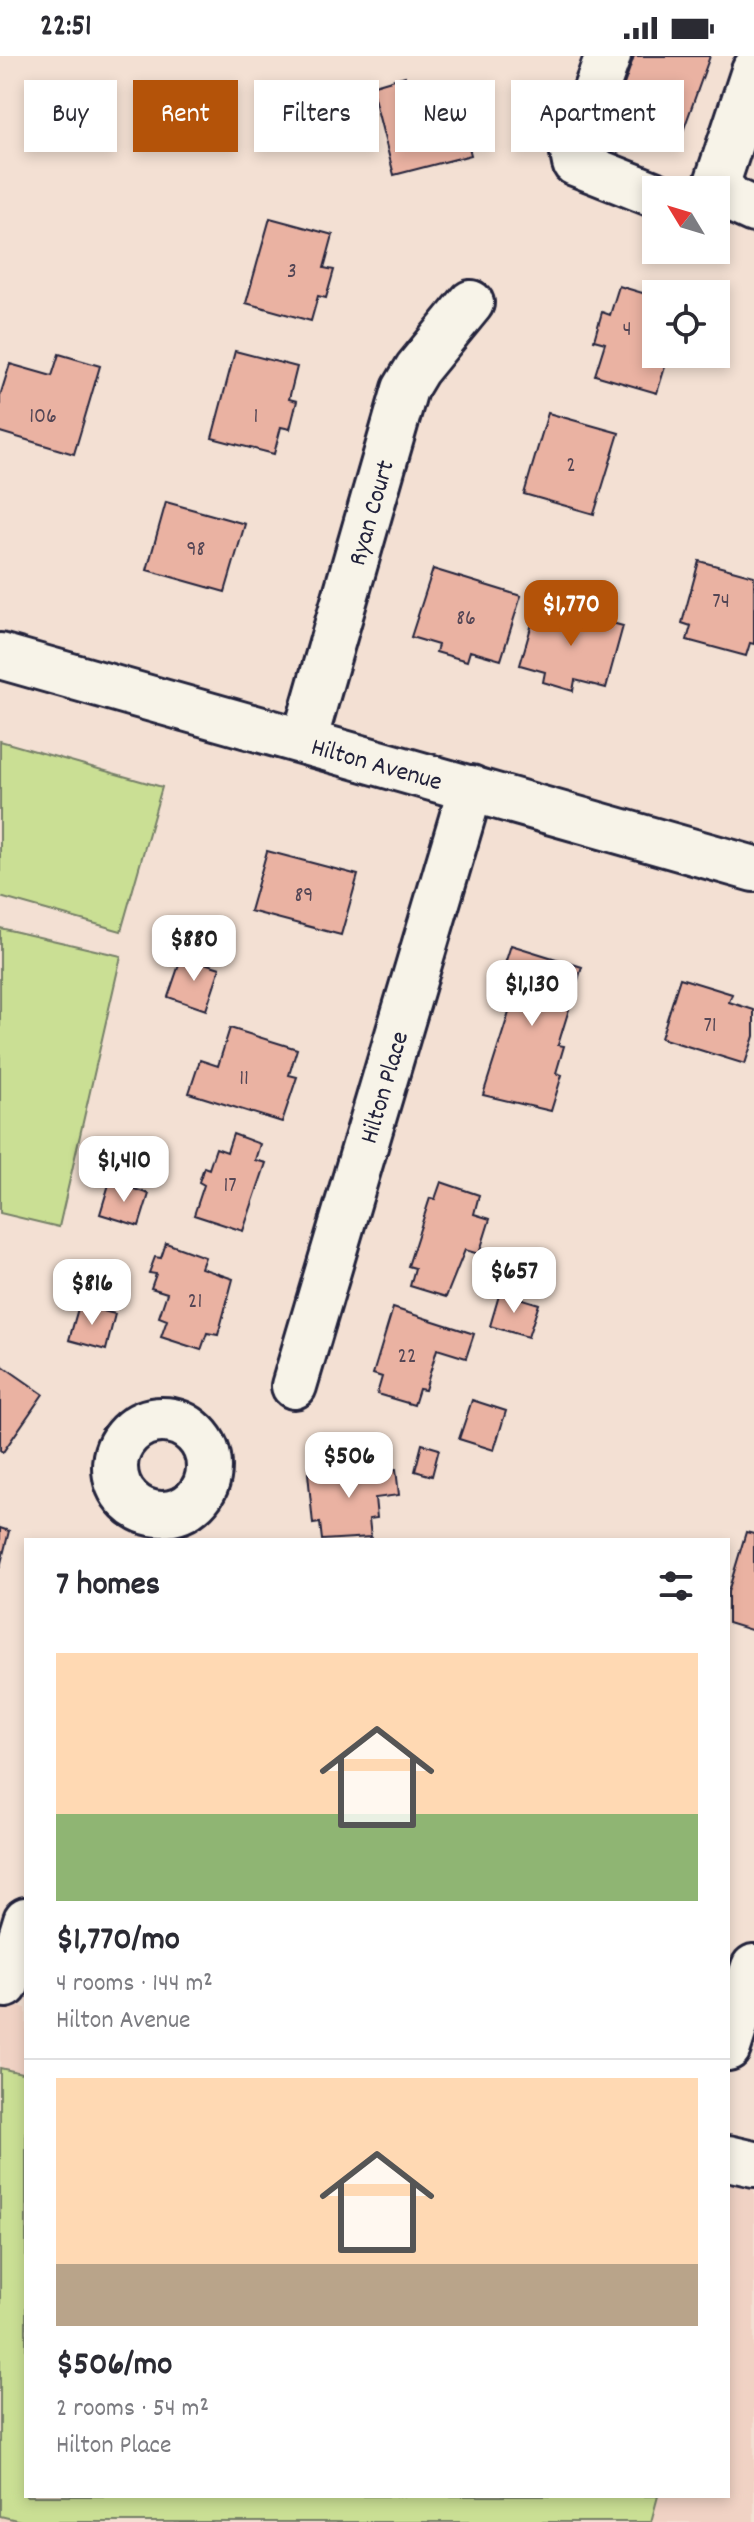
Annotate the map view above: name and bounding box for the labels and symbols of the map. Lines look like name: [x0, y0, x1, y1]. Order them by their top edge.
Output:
north arrow: [642, 176, 730, 264]
house number: 3: [287, 257, 297, 288]
house number: 4: [622, 315, 632, 346]
house number: 106: [29, 402, 57, 433]
house number: 1: [254, 402, 258, 433]
house number: 2: [566, 451, 576, 482]
street label: Ryan Court: [340, 456, 406, 570]
house number: 98: [187, 535, 205, 566]
pin: $1,770: [506, 580, 636, 648]
house number: 74: [712, 587, 730, 618]
house number: 86: [456, 604, 476, 635]
street label: Hilton Avenue: [306, 730, 446, 802]
house number: 89: [295, 881, 313, 912]
pin: $880: [147, 915, 241, 983]
pin: $1,130: [467, 960, 597, 1028]
house number: 71: [703, 1011, 717, 1042]
street label: Hilton Place: [352, 1027, 420, 1148]
house number: 11: [239, 1064, 249, 1095]
pin: $1,410: [59, 1136, 189, 1204]
house number: 17: [223, 1171, 237, 1202]
pin: $657: [467, 1247, 561, 1315]
pin: $816: [45, 1259, 139, 1327]
house number: 21: [188, 1287, 202, 1318]
house number: 22: [397, 1342, 417, 1373]
pin: $506: [302, 1432, 396, 1500]

